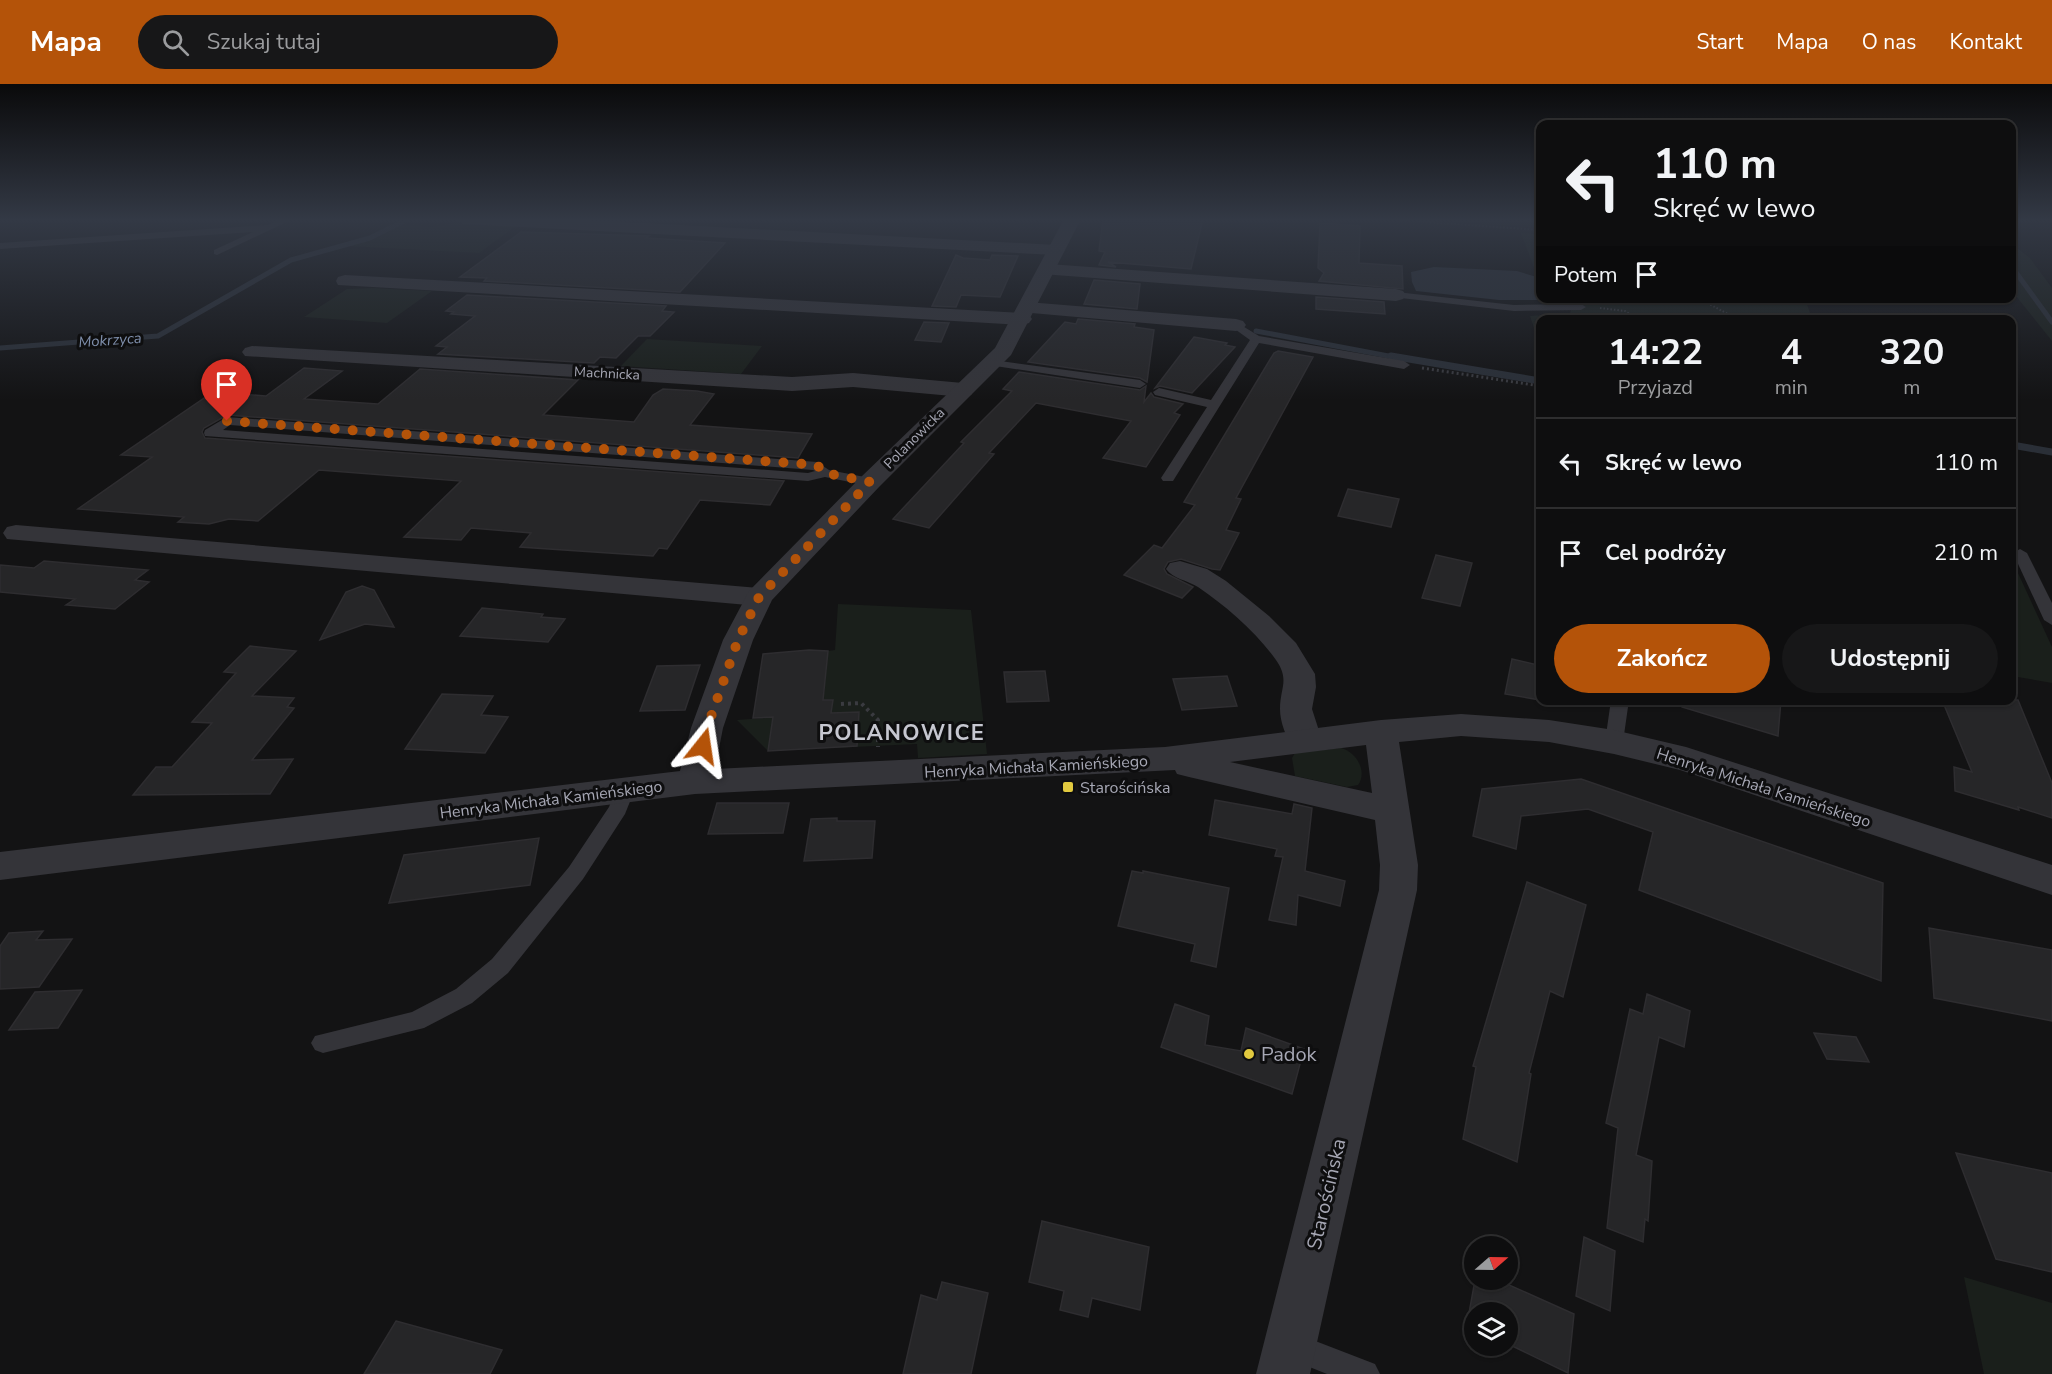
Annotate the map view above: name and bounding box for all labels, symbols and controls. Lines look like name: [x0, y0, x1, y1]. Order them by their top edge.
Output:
search box: [138, 15, 558, 69]
text: Mapa: [30, 23, 102, 61]
icon: search: [159, 26, 192, 59]
text: Szukaj tutaj: [207, 27, 321, 57]
text: Start: [1697, 28, 1743, 56]
text: Mapa: [1776, 28, 1829, 56]
text: O nas: [1862, 28, 1916, 56]
text: Kontakt: [1949, 28, 2022, 56]
text: 110 m: [1653, 136, 1777, 193]
icon: left: [1554, 144, 1632, 222]
text: Skręć w lewo: [1653, 190, 1816, 227]
icon: arrive: [1630, 258, 1663, 291]
text: Potem: [1554, 260, 1618, 290]
water label: Mokrzyca: [78, 328, 142, 352]
text: 14:22: [1608, 328, 1703, 377]
text: 4: [1780, 328, 1802, 377]
text: 320: [1879, 328, 1944, 377]
pin: [201, 359, 252, 421]
street label: Machnicka: [574, 362, 640, 385]
icon: arrive: [210, 368, 243, 401]
text: Przyjazd: [1618, 374, 1693, 401]
text: min: [1775, 374, 1808, 401]
text: m: [1903, 374, 1920, 401]
street label: Polanowicka: [880, 404, 949, 473]
icon: left: [1554, 447, 1587, 480]
text: Skręć w lewo: [1605, 448, 1742, 478]
text: 110 m: [1934, 448, 1998, 478]
icon: arrive: [1554, 537, 1587, 570]
text: Cel podróży: [1605, 538, 1726, 568]
text: 210 m: [1934, 538, 1998, 568]
button: Zakończ: [1554, 624, 1770, 693]
button: Udostępnij: [1782, 624, 1998, 693]
position arrow: [671, 714, 735, 778]
district label: POLANOWICE: [819, 718, 985, 748]
street label: Henryka Michała Kamieńskiego: [1654, 743, 1874, 833]
street label: Henryka Michała Kamieńskiego: [924, 750, 1149, 784]
street label: Henryka Michała Kamieńskiego: [439, 775, 664, 825]
place label: Starościńska: [1080, 777, 1170, 799]
marker: Starościńska: [1061, 780, 1075, 794]
place label: Padok: [1261, 1041, 1318, 1068]
marker: Padok: [1242, 1047, 1256, 1061]
street label: Starościńska: [1301, 1136, 1352, 1252]
north arrow: [1464, 1236, 1518, 1290]
map controls: [1464, 1236, 1518, 1356]
button: layers: [1464, 1302, 1518, 1356]

